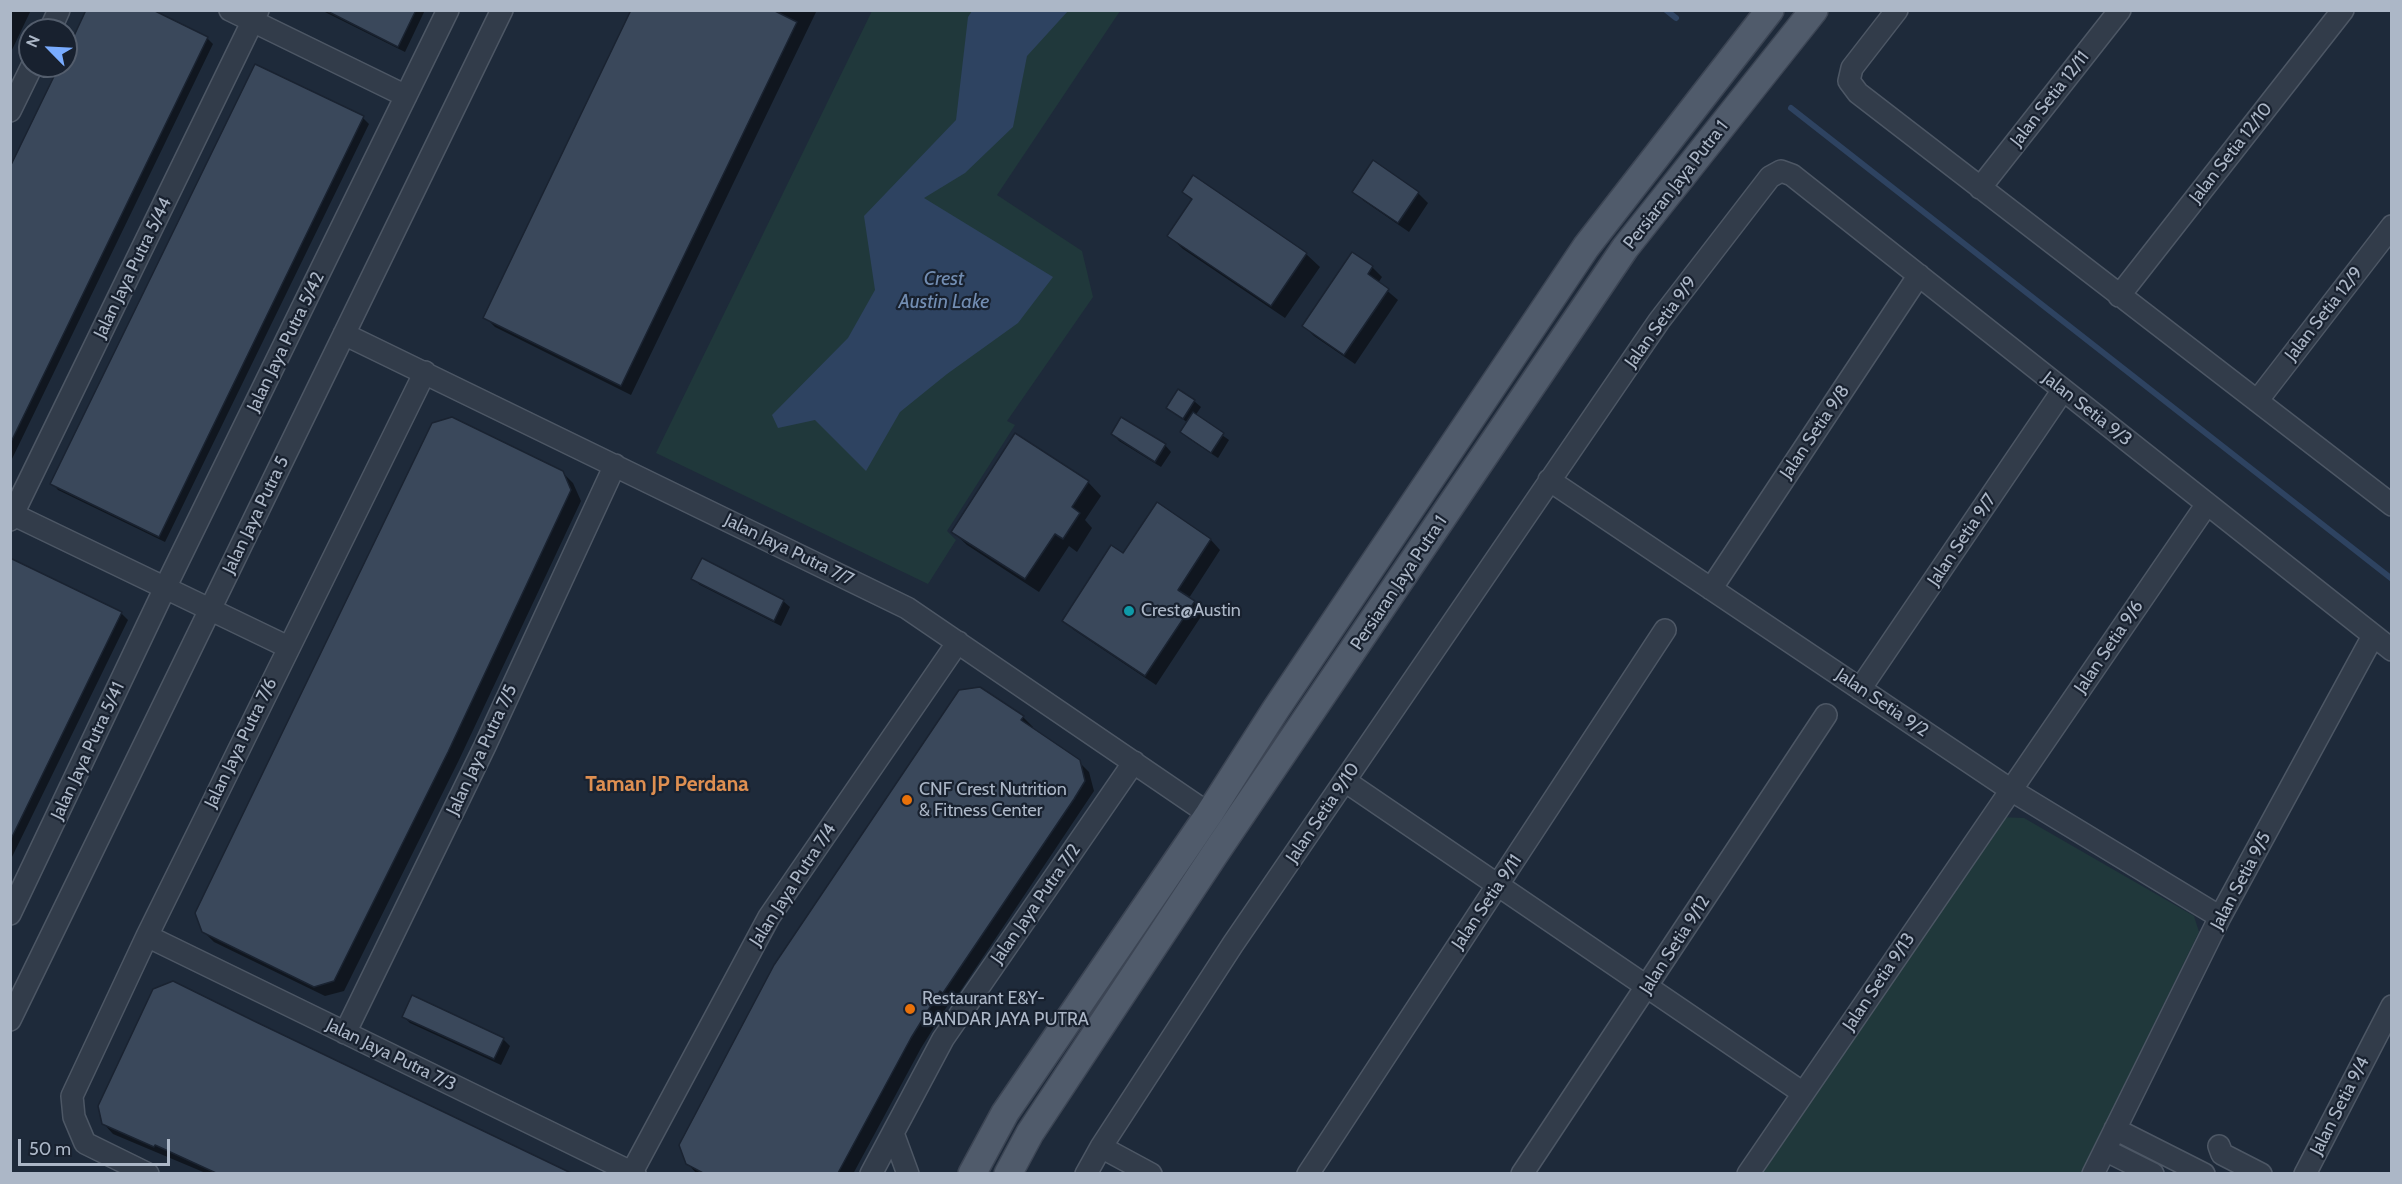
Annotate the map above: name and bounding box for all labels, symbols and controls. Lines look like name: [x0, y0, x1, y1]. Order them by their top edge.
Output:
north arrow: [18, 18, 78, 78]
text: N: [22, 32, 44, 50]
street label: Jalan Setia 12/11: [2006, 47, 2094, 151]
street label: Jalan Setia 12/10: [2185, 98, 2277, 208]
street label: Persiaran Jaya Putra 1: [1619, 116, 1733, 254]
street label: Jalan Jaya Putra 5/44: [90, 194, 176, 342]
street label: Jalan Setia 12/9: [2280, 263, 2368, 365]
water label: Crest Austin Lake: [898, 267, 990, 314]
street label: Jalan Jaya Putra 5/42: [243, 268, 329, 416]
street label: Jalan Setia 9/9: [1621, 272, 1701, 372]
street label: Jalan Setia 9/3: [2038, 367, 2136, 451]
street label: Jalan Setia 9/8: [1776, 381, 1854, 483]
street label: Jalan Jaya Putra 5: [218, 453, 294, 577]
street label: Jalan Setia 9/7: [1923, 490, 2001, 590]
street label: Jalan Jaya Putra 7/7: [721, 509, 857, 591]
street label: Persiaran Jaya Putra 1: [1346, 512, 1452, 654]
street label: Jalan Setia 9/6: [2070, 596, 2148, 698]
place label: Crest@Austin: [1141, 600, 1241, 622]
marker: Crest@Austin: [1122, 604, 1136, 618]
street label: Jalan Setia 9/2: [1831, 664, 1933, 742]
street label: Jalan Jaya Putra 7/6: [200, 674, 282, 812]
street label: Jalan Jaya Putra 5/41: [47, 679, 129, 823]
street label: Jalan Jaya Putra 7/5: [442, 681, 522, 819]
street label: Jalan Setia 9/10: [1282, 759, 1364, 867]
district label: Taman JP Perdana: [585, 772, 749, 798]
place label: CNF Crest Nutrition & Fitness Center: [919, 779, 1067, 822]
marker: CNF Crest Nutrition & Fitness Center: [900, 793, 914, 807]
street label: Jalan Jaya Putra 7/4: [745, 820, 841, 950]
street label: Jalan Setia 9/5: [2206, 828, 2276, 934]
street label: Jalan Jaya Putra 7/2: [987, 840, 1085, 968]
street label: Jalan Setia 9/11: [1447, 851, 1527, 953]
street label: Jalan Setia 9/12: [1635, 892, 1715, 998]
street label: Jalan Setia 9/13: [1838, 929, 1920, 1035]
place label: Restaurant E&Y- BANDAR JAYA PUTRA: [922, 988, 1089, 1030]
marker: Restaurant E&Y- BANDAR JAYA PUTRA: [903, 1002, 917, 1016]
street label: Jalan Jaya Putra 7/3: [322, 1014, 460, 1096]
street label: Jalan Setia 9/4: [2306, 1053, 2374, 1159]
scale bar: [21, 1127, 172, 1165]
text: 50 m: [29, 1138, 71, 1160]

